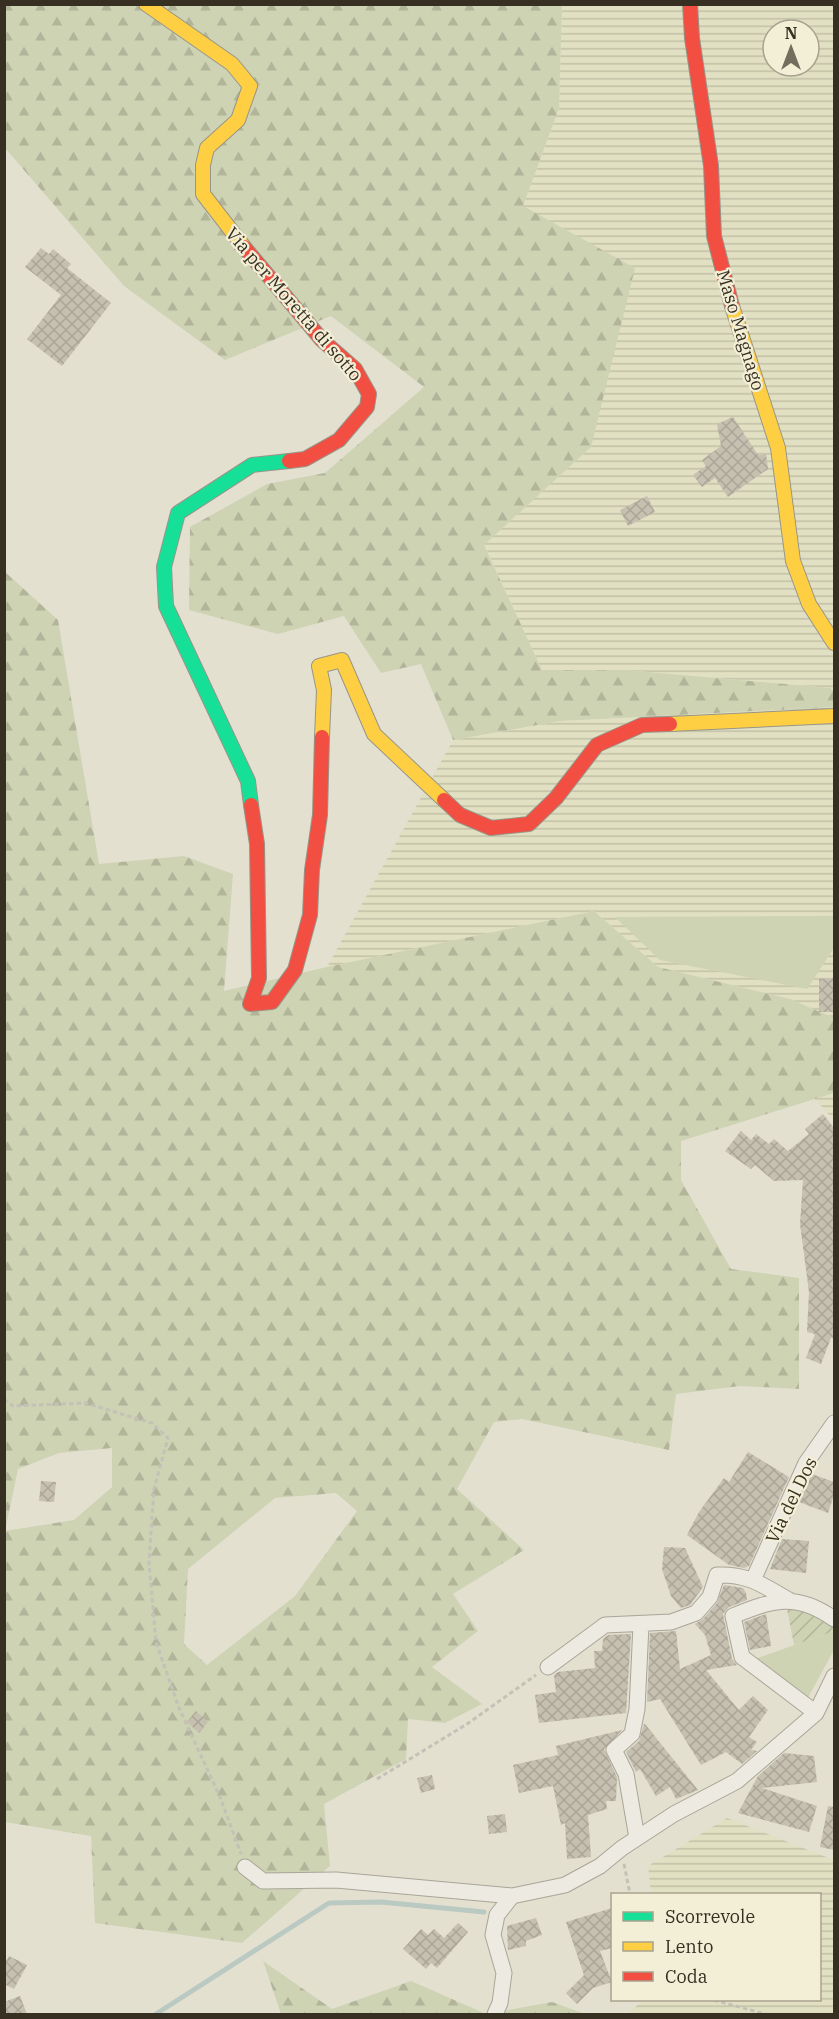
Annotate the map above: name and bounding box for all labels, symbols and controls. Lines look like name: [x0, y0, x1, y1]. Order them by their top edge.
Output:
north arrow: [761, 18, 821, 78]
text: N: [785, 23, 797, 43]
street label: Via per Moretta di sotto: [221, 222, 367, 386]
street label: Maso Magnago: [712, 267, 770, 393]
street label: Via del Dos: [760, 1453, 822, 1547]
legend: [611, 1893, 821, 2001]
text: Scorrevole: [665, 1905, 755, 1928]
text: Lento: [665, 1935, 713, 1958]
text: Coda: [665, 1965, 708, 1988]

